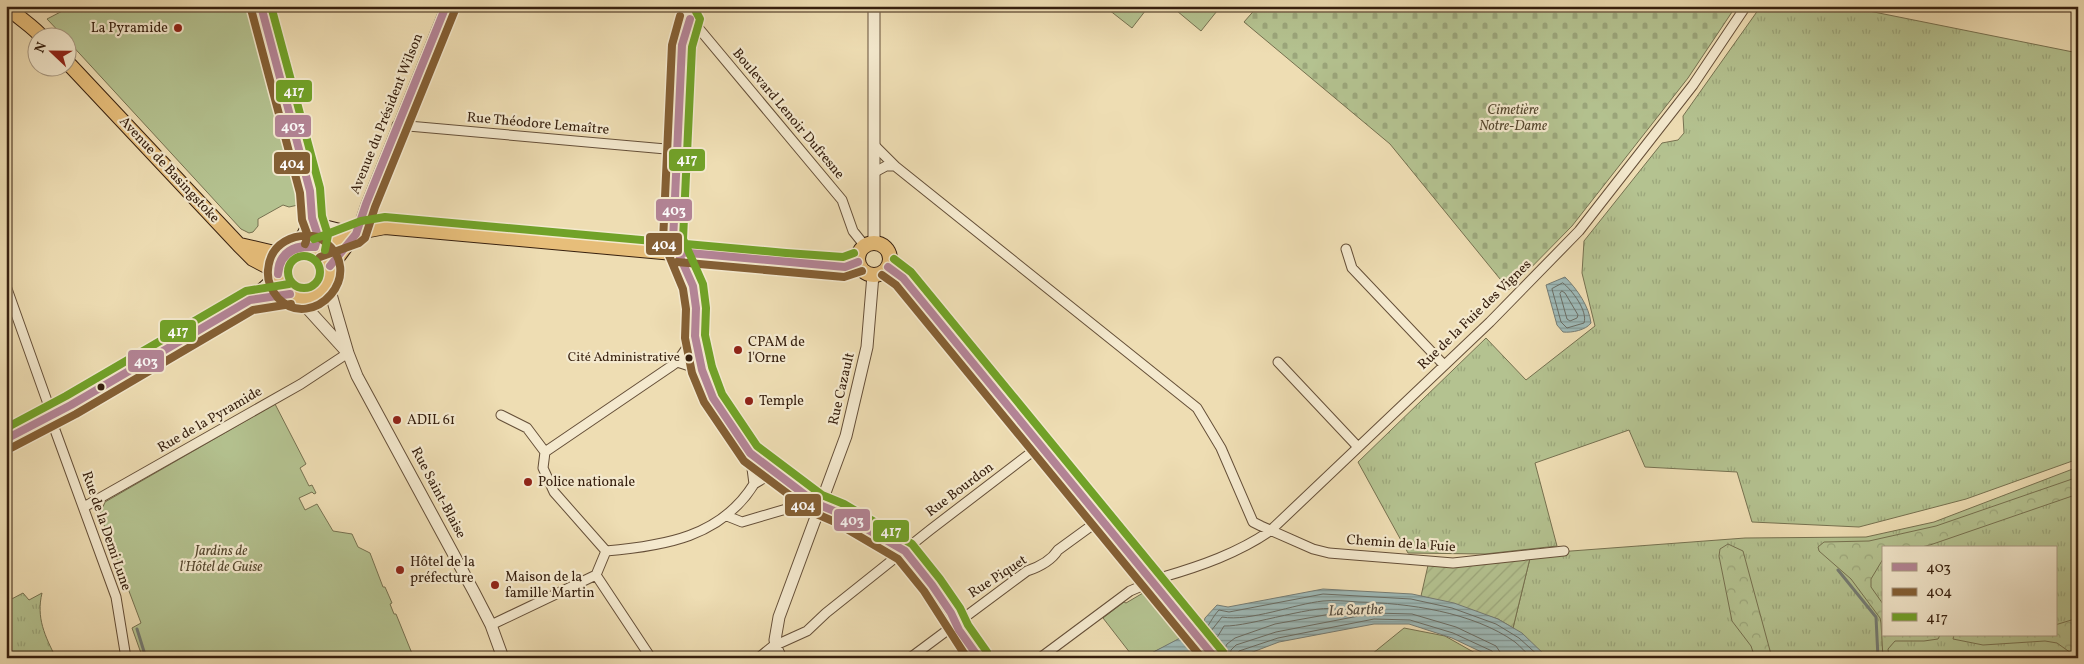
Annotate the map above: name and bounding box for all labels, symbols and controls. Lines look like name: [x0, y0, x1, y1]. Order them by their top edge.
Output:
place label: La Pyramide: [91, 19, 168, 38]
marker: La Pyramide: [172, 22, 184, 34]
north arrow: [28, 28, 78, 78]
street label: Avenue du Président Wilson: [346, 31, 428, 197]
text: N: [31, 39, 52, 56]
street label: Boulevard Lenoir Dufresne: [728, 45, 849, 184]
line badge: 417: [275, 79, 313, 103]
text: 417: [284, 83, 305, 102]
park label: Cimetière Notre-Dame: [1479, 101, 1547, 136]
street label: Rue Théodore Lemaître: [466, 108, 610, 140]
street label: Avenue de Basingstoke: [114, 113, 224, 228]
line badge: 403: [274, 114, 312, 138]
text: 403: [281, 118, 305, 137]
line badge: 417: [668, 148, 706, 172]
line badge: 404: [273, 151, 311, 175]
text: 417: [677, 151, 698, 170]
text: 404: [279, 155, 305, 174]
line badge: 403: [655, 198, 693, 222]
text: 403: [662, 202, 686, 221]
line badge: 404: [645, 232, 683, 256]
text: 404: [651, 236, 677, 255]
street label: Rue de la Fuie des Vignes: [1414, 256, 1536, 374]
line badge: 417: [159, 319, 197, 343]
text: 417: [168, 323, 189, 342]
place label: CPAM de l'Orne: [748, 333, 805, 368]
marker: CPAM de l'Orne: [732, 344, 744, 356]
line badge: 403: [127, 349, 165, 373]
place label: Cité Administrative: [568, 349, 680, 367]
street label: Rue Cazault: [824, 351, 860, 427]
text: 403: [134, 353, 158, 372]
marker: Cité Administrative: [684, 353, 694, 363]
unlabelled marker: [96, 382, 106, 392]
street label: Rue de la Pyramide: [154, 382, 266, 458]
place label: Temple: [759, 392, 804, 411]
marker: Temple: [743, 395, 755, 407]
place label: ADIL 61: [407, 411, 455, 430]
marker: ADIL 61: [391, 414, 403, 426]
street label: Rue Saint-Blaise: [406, 444, 470, 542]
street label: Rue Bourdon: [922, 458, 998, 522]
street label: Rue de la Demi Lune: [77, 469, 135, 594]
place label: Police nationale: [538, 473, 635, 492]
marker: Police nationale: [522, 476, 534, 488]
line badge: 404: [784, 493, 822, 517]
text: 404: [790, 497, 816, 516]
line badge: 403: [833, 508, 871, 532]
text: 403: [840, 512, 864, 531]
line badge: 417: [872, 519, 910, 543]
text: 417: [881, 523, 902, 542]
street label: Chemin de la Fuie: [1346, 531, 1457, 557]
park label: Jardins de l'Hôtel de Guise: [180, 542, 262, 577]
legend: [1882, 546, 2056, 636]
street label: Rue Piquet: [965, 551, 1031, 603]
place label: Hôtel de la préfecture: [410, 553, 475, 588]
text: 403: [1926, 558, 1951, 579]
marker: Hôtel de la préfecture: [394, 564, 406, 576]
place label: Maison de la famille Martin: [505, 568, 595, 603]
marker: Maison de la famille Martin: [489, 579, 501, 591]
text: 404: [1926, 582, 1952, 603]
water label: La Sarthe: [1328, 600, 1385, 622]
text: 417: [1926, 608, 1948, 629]

